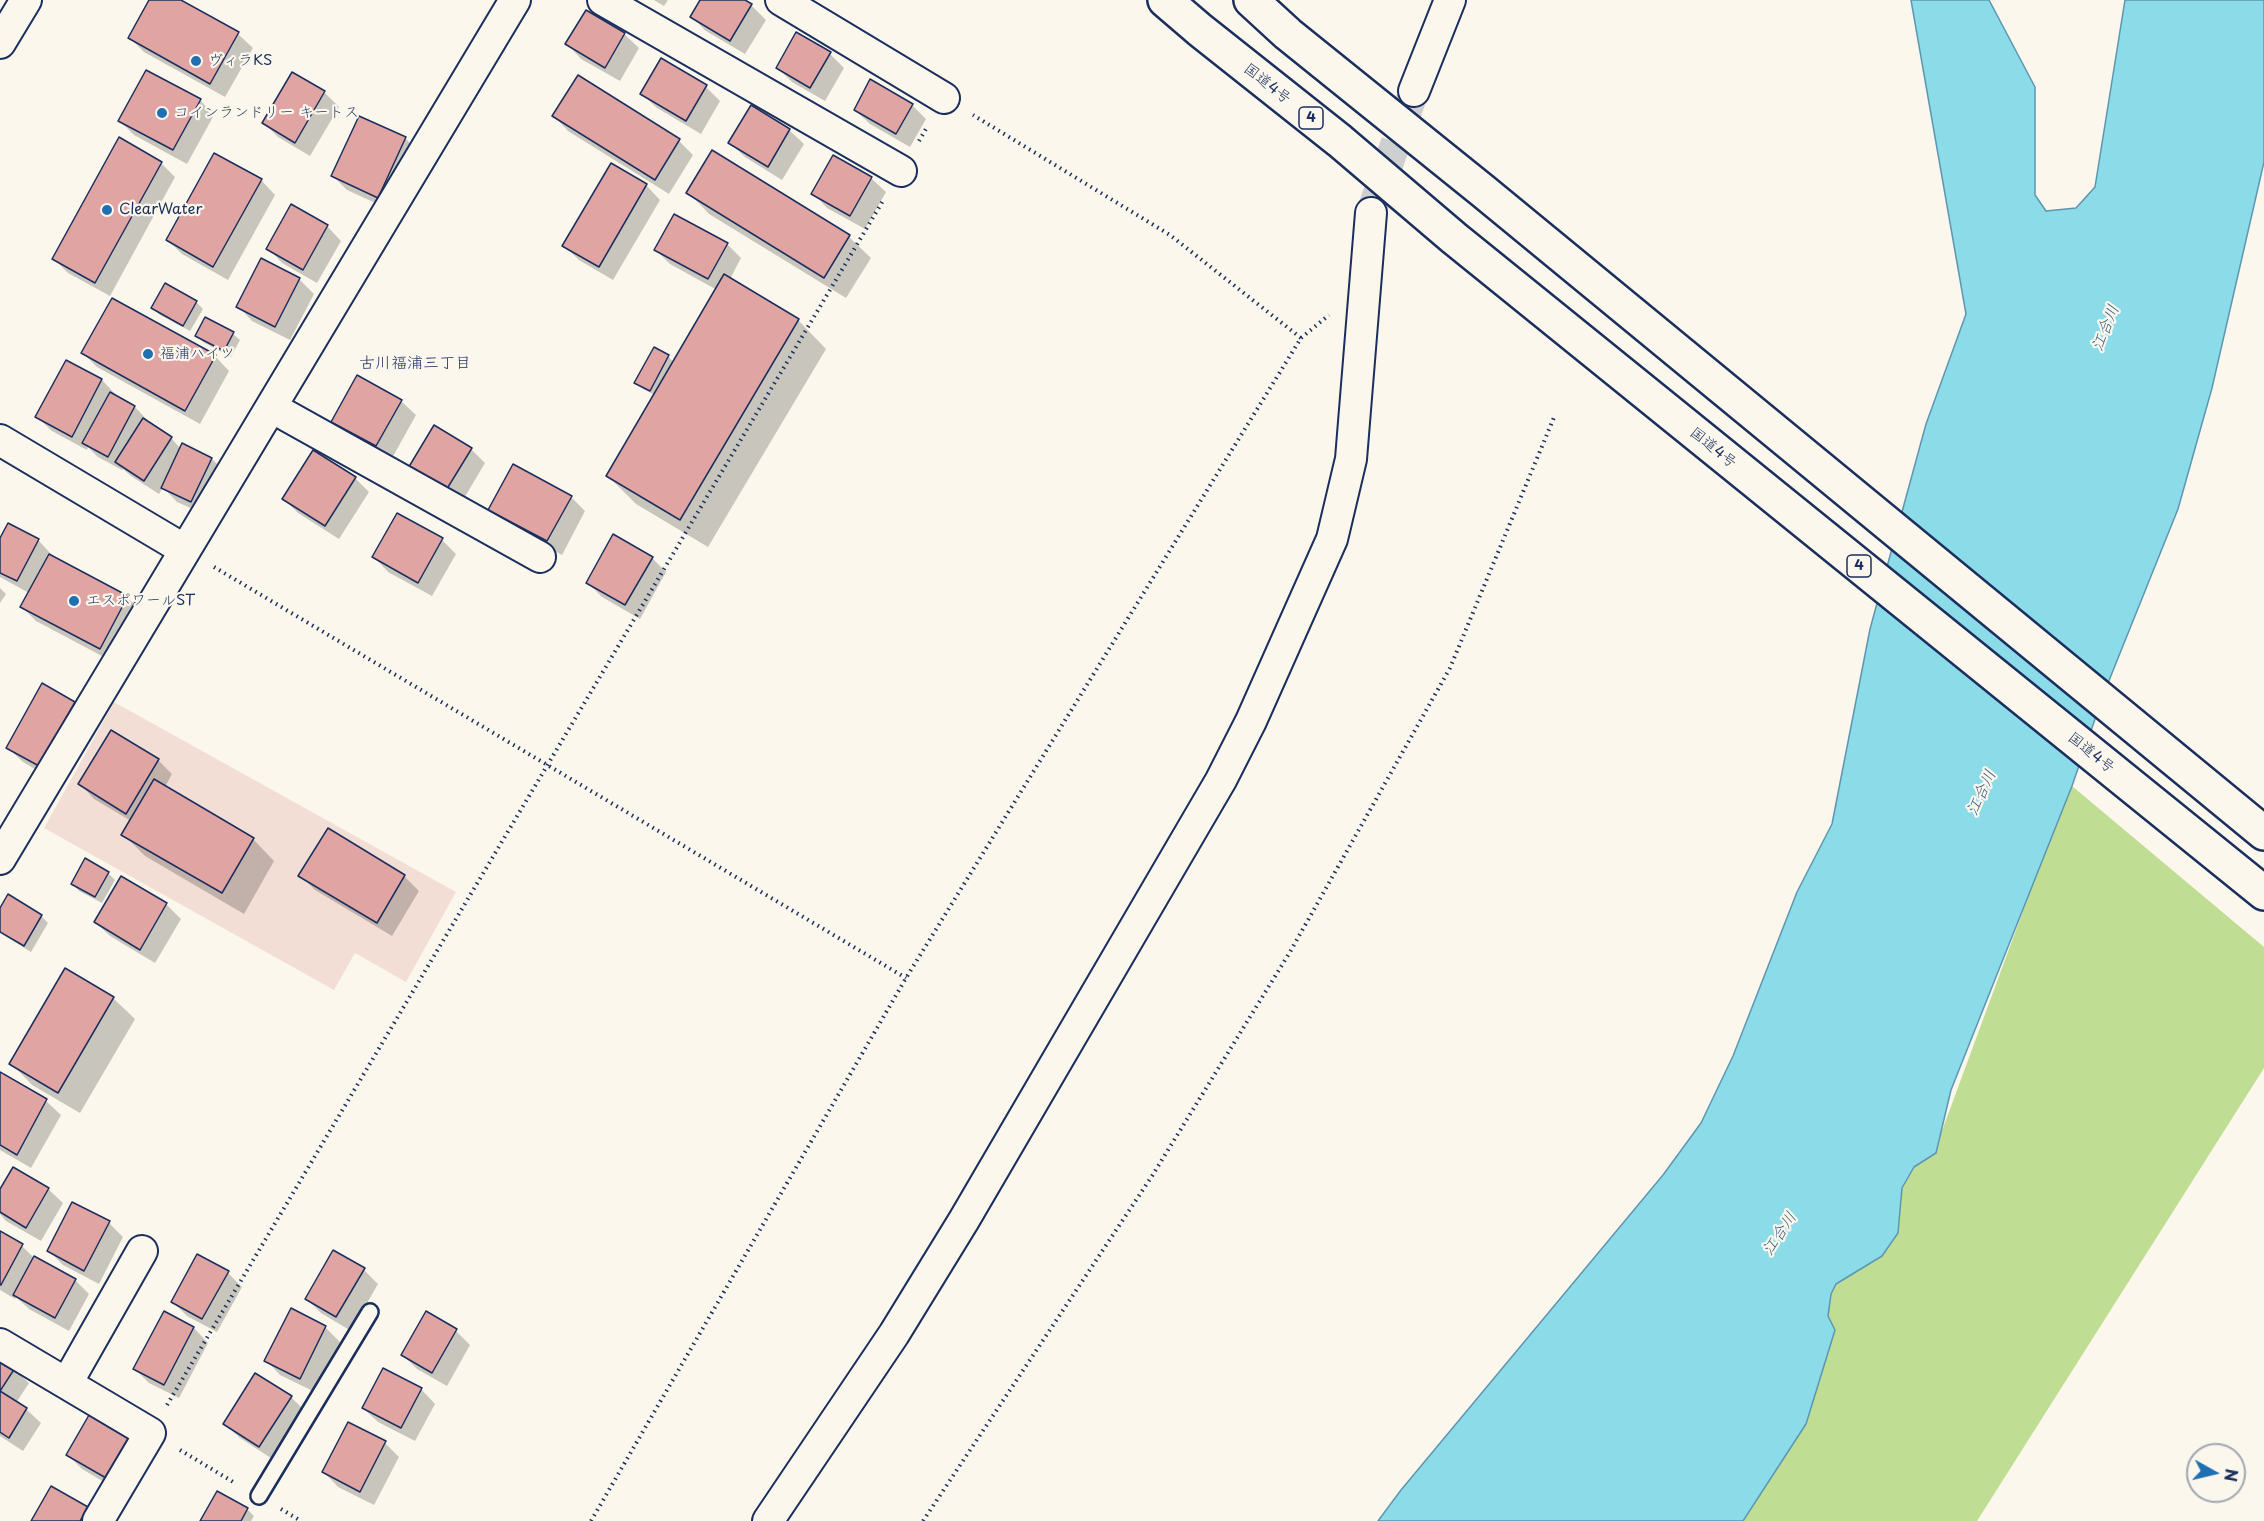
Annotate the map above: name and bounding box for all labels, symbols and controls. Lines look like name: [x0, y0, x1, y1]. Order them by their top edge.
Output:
place label: ヴィラKS: [208, 52, 272, 70]
marker: ヴィラKS: [189, 54, 203, 68]
street label: 国道4号: [1240, 60, 1294, 108]
place label: コインランドリー キートス: [174, 104, 359, 122]
marker: コインランドリー キートス: [155, 106, 169, 120]
road number: 4: [1299, 107, 1323, 129]
place label: ClearWater: [119, 201, 202, 219]
marker: ClearWater: [100, 203, 114, 217]
water label: 江合川: [2088, 302, 2124, 354]
place label: 福浦ハイツ: [160, 345, 235, 363]
marker: 福浦ハイツ: [141, 347, 155, 361]
district label: 古川福浦三丁目: [359, 354, 471, 374]
street label: 国道4号: [1686, 424, 1740, 472]
road number: 4: [1847, 555, 1871, 577]
place label: エスポワールST: [86, 592, 195, 610]
marker: エスポワールST: [67, 594, 81, 608]
street label: 国道4号: [2064, 729, 2118, 777]
water label: 江合川: [1963, 767, 2001, 819]
water label: 江合川: [1759, 1209, 1801, 1259]
north arrow: [2186, 1443, 2246, 1503]
text: N: [2219, 1467, 2245, 1483]

